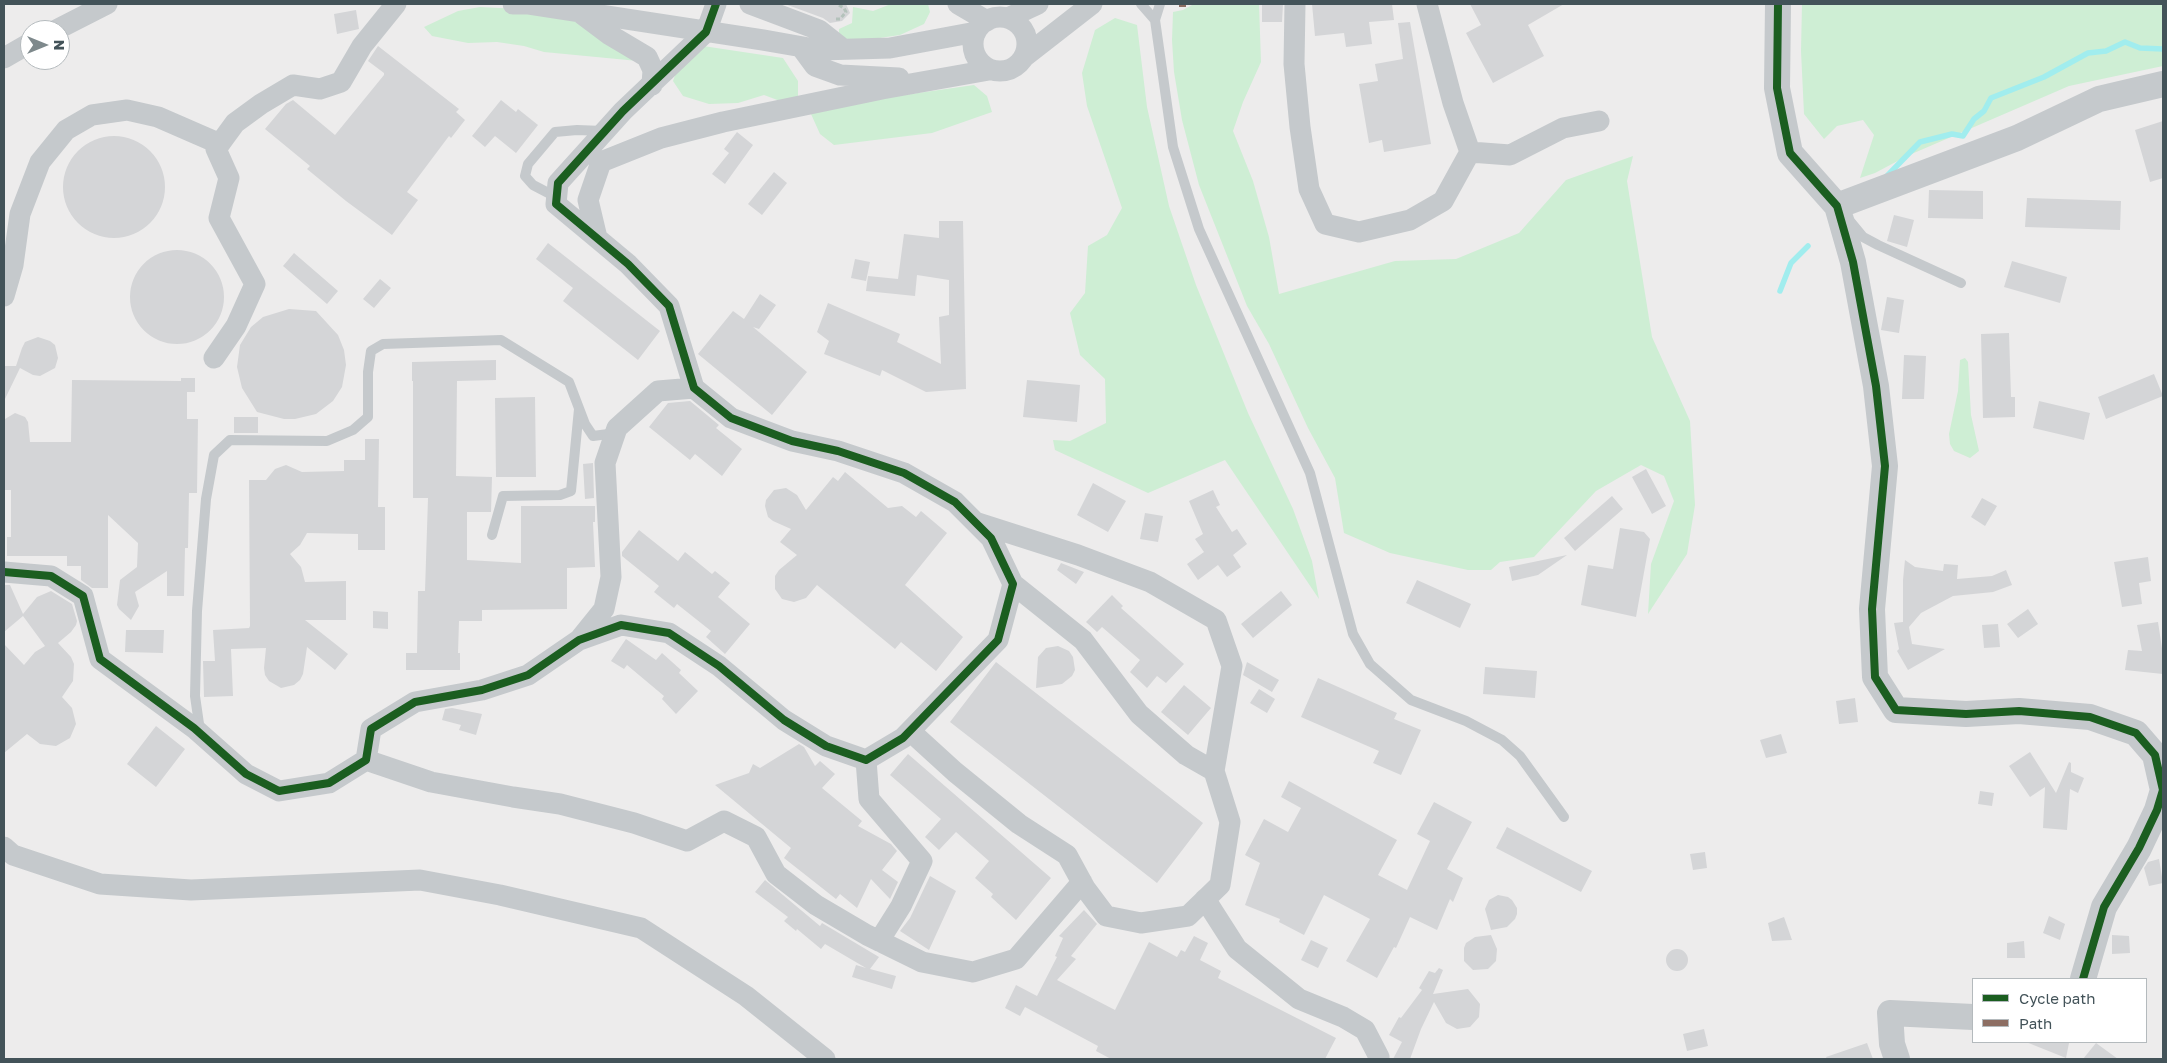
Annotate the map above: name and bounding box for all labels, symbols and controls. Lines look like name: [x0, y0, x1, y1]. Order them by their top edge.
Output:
north arrow: [20, 20, 70, 70]
text: N: [51, 40, 68, 50]
legend: [1972, 978, 2147, 1043]
text: Cycle path: [2019, 989, 2095, 1007]
text: Path: [2019, 1014, 2052, 1032]

